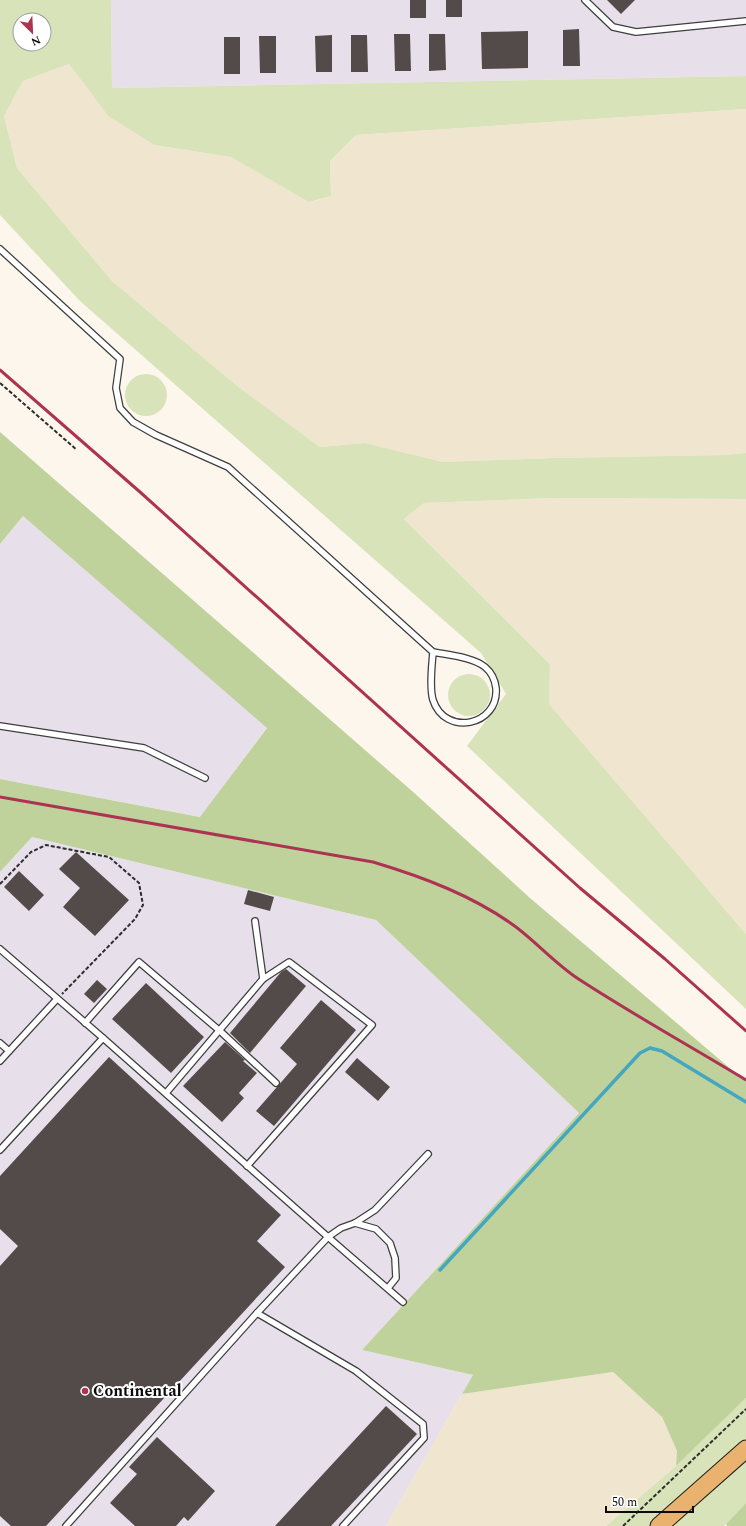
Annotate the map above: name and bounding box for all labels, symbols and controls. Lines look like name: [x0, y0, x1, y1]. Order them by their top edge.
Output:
north arrow: [12, 12, 52, 52]
text: N: [28, 31, 43, 50]
place label: Continental: [93, 1379, 182, 1403]
marker: Continental: [80, 1386, 90, 1396]
scale bar: [606, 1488, 693, 1514]
text: 50 m: [612, 1493, 637, 1512]

